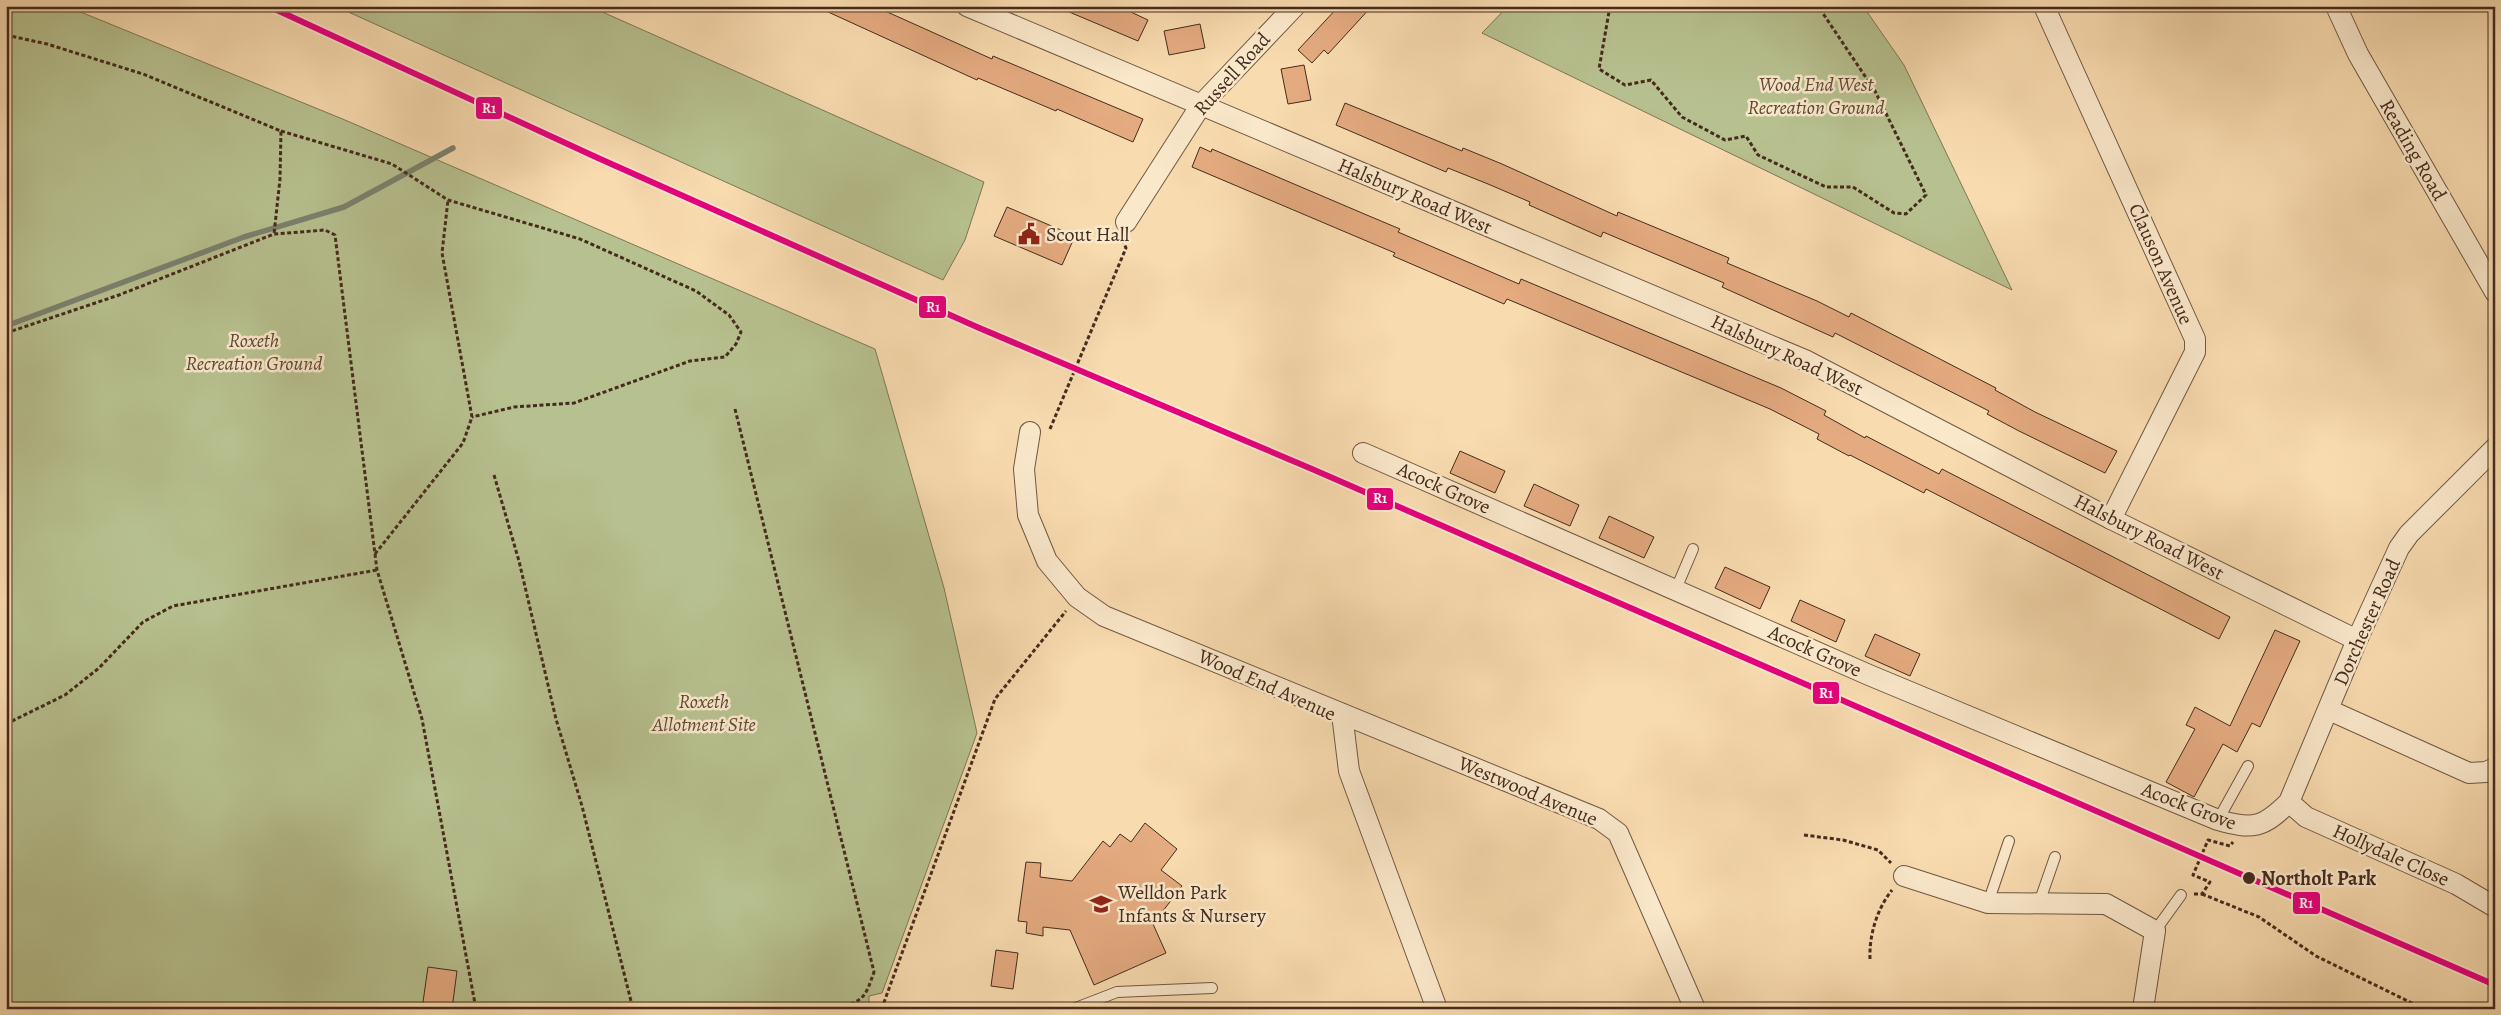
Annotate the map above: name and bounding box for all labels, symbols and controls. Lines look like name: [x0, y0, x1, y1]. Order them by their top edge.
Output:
street label: Russell Road: [1188, 27, 1277, 121]
park label: Wood End West Recreation Ground: [1748, 71, 1885, 121]
street label: Reading Road: [2373, 94, 2453, 206]
line badge: R1: [475, 96, 503, 120]
text: R1: [482, 99, 496, 118]
street label: Halsbury Road West: [1334, 151, 1497, 241]
street label: Clauson Avenue: [2122, 199, 2200, 329]
public building icon: Scout Hall: [1016, 221, 1042, 247]
place label: Scout Hall: [1046, 221, 1130, 248]
line badge: R1: [918, 295, 947, 319]
text: R1: [926, 298, 940, 317]
street label: Halsbury Road West: [1706, 308, 1868, 402]
park label: Roxeth Recreation Ground: [186, 327, 323, 377]
street label: Acock Grove: [1392, 455, 1495, 521]
line badge: R1: [1366, 487, 1394, 511]
street label: Halsbury Road West: [2069, 487, 2229, 587]
text: R1: [1373, 489, 1387, 508]
street label: Dorchester Road: [2327, 554, 2407, 690]
street label: Acock Grove: [1763, 618, 1866, 684]
street label: Wood End Avenue: [1193, 642, 1340, 727]
line badge: R1: [1812, 681, 1840, 705]
text: R1: [1819, 684, 1833, 703]
park label: Roxeth Allotment Site: [651, 688, 756, 738]
street label: Westwood Avenue: [1453, 749, 1602, 832]
street label: Acock Grove: [2137, 775, 2240, 836]
street label: Hollydale Close: [2328, 817, 2454, 893]
place label: Northolt Park: [2261, 865, 2377, 892]
marker: Northolt Park: [2241, 870, 2257, 886]
place label: Welldon Park Infants & Nursery: [1117, 879, 1267, 929]
school or university icon: Welldon Park Infants & Nursery: [1088, 891, 1114, 917]
line badge: R1: [2292, 891, 2321, 915]
text: R1: [2299, 894, 2313, 913]

